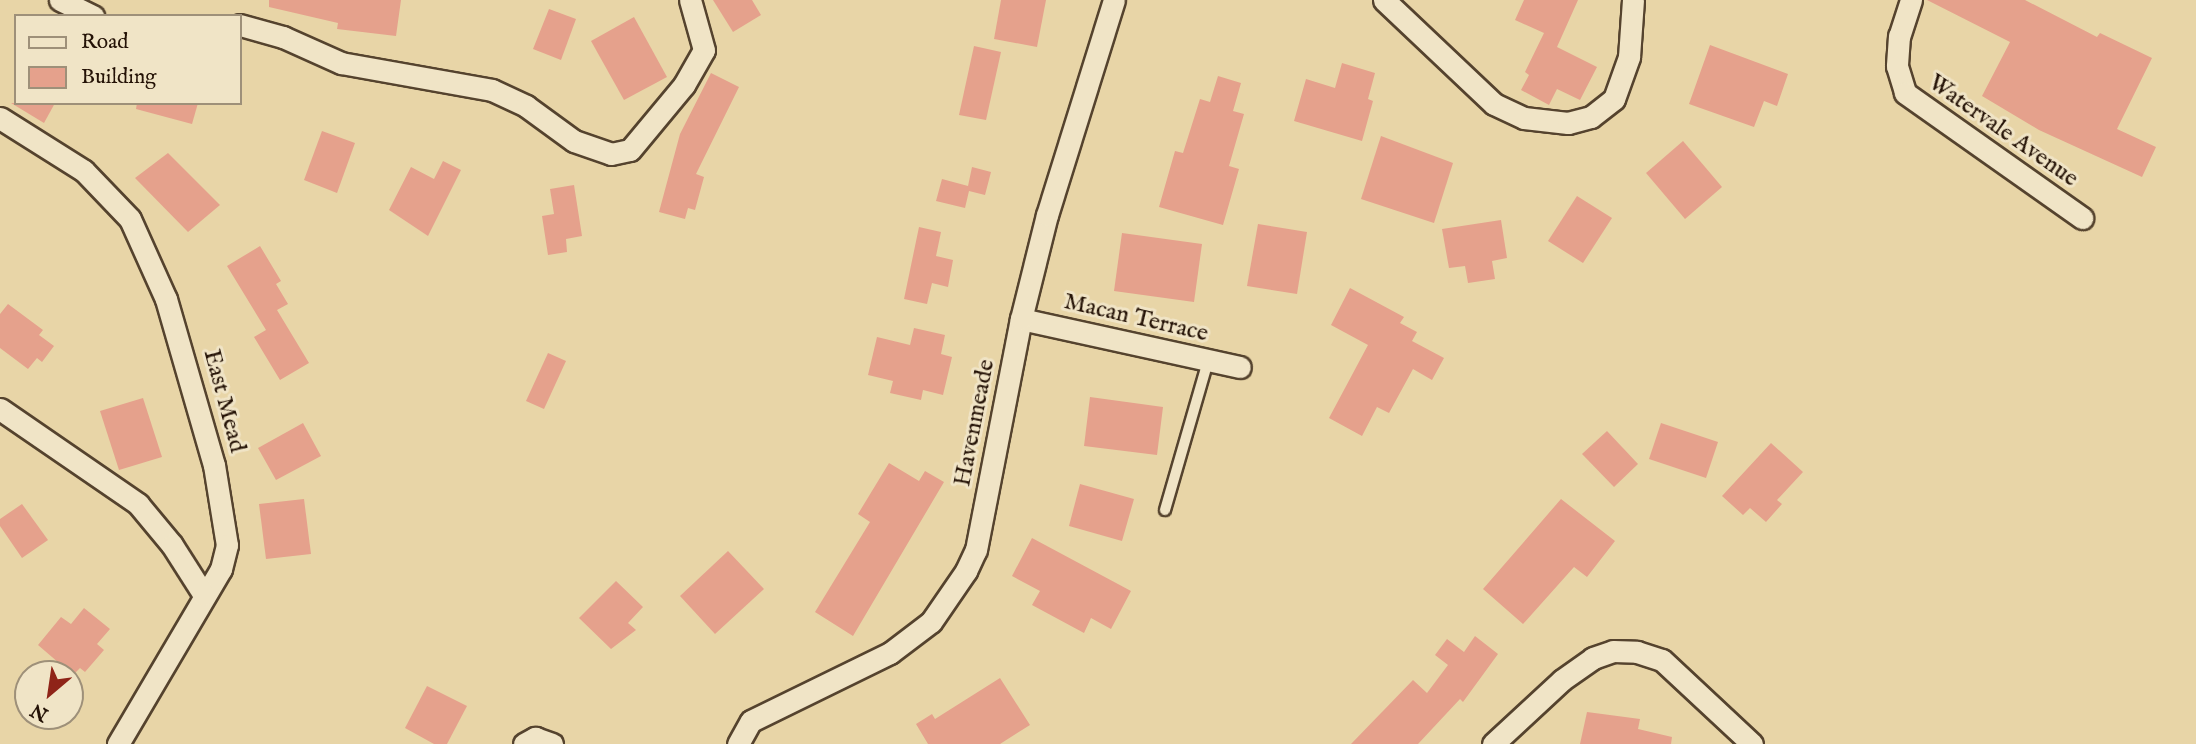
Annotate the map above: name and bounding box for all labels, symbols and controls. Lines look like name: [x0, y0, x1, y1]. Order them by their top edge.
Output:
legend: [14, 14, 242, 105]
text: Road: [81, 29, 128, 56]
text: Building: [81, 64, 156, 91]
street label: Watervale Avenue: [1922, 68, 2084, 194]
street label: Macan Terrace: [1061, 287, 1211, 349]
street label: East Mead: [196, 346, 252, 456]
street label: Havenmeade: [949, 357, 1001, 489]
north arrow: [14, 660, 84, 730]
text: N: [27, 697, 53, 726]

